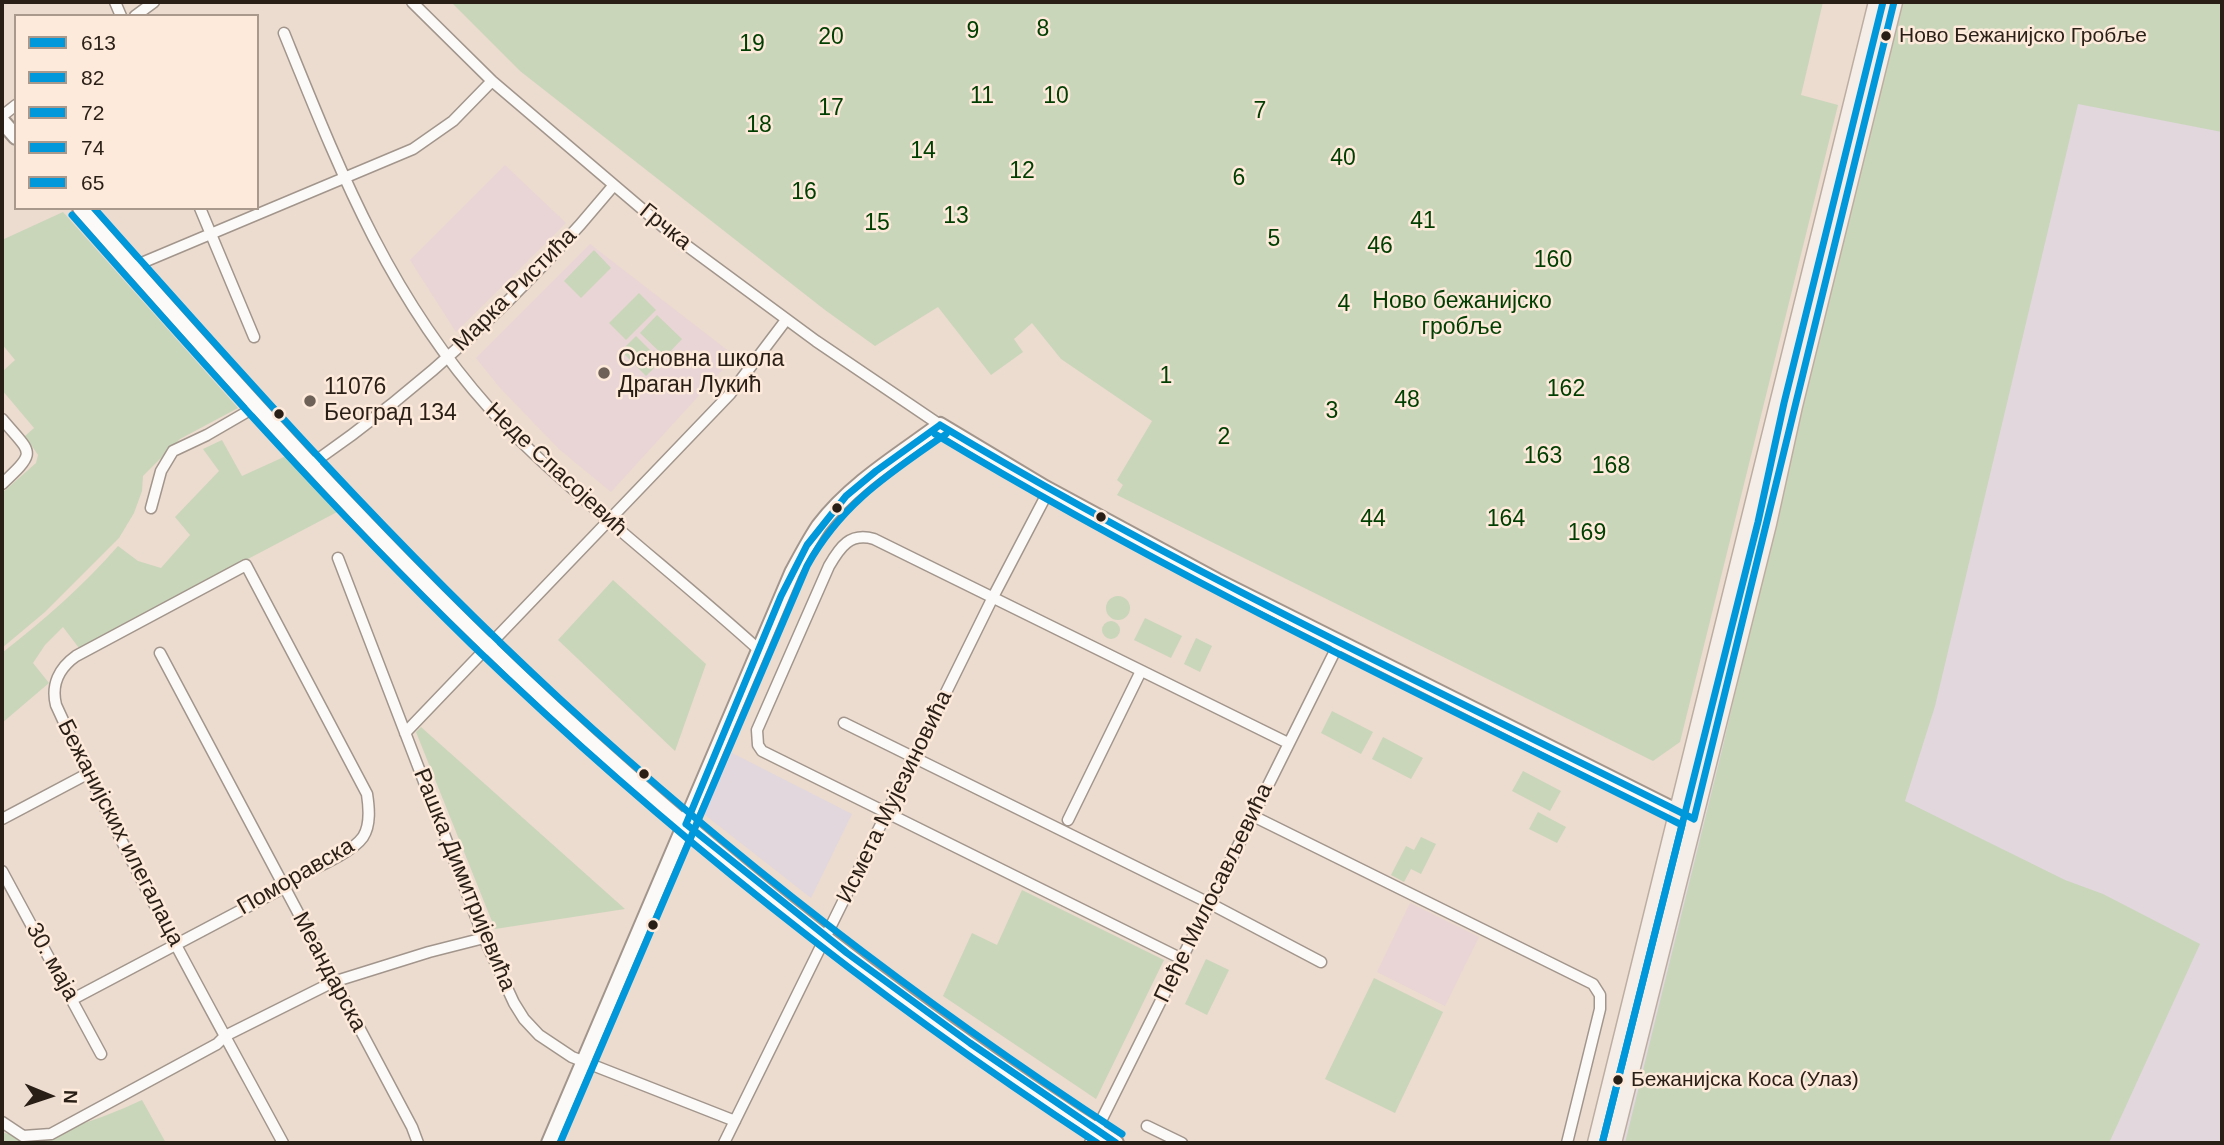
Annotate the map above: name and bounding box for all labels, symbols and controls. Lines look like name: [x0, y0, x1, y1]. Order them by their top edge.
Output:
legend: [14, 14, 259, 210]
park label: 8: [1037, 16, 1049, 44]
park label: 9: [967, 18, 979, 46]
place label: Ново Бежанијско Гробље: [1899, 23, 2147, 49]
park label: 20: [818, 24, 844, 52]
marker: Ново Бежанијско Гробље: [1879, 29, 1893, 43]
text: 613: [81, 31, 116, 54]
park label: 19: [739, 31, 765, 59]
text: 82: [81, 66, 104, 89]
park label: 11: [970, 83, 994, 111]
park label: 10: [1043, 83, 1069, 111]
park label: 17: [818, 95, 844, 123]
park label: 7: [1254, 98, 1266, 126]
text: 72: [81, 101, 104, 124]
park label: 18: [746, 112, 772, 140]
text: 74: [81, 136, 104, 159]
park label: 14: [910, 138, 936, 166]
park label: 40: [1330, 145, 1356, 173]
park label: 12: [1009, 158, 1035, 186]
park label: 6: [1233, 165, 1245, 193]
text: 65: [81, 171, 104, 194]
park label: 16: [791, 179, 817, 207]
street label: Грчка: [633, 198, 697, 256]
park label: 13: [943, 203, 969, 231]
park label: 41: [1410, 208, 1436, 236]
park label: 15: [864, 210, 890, 238]
street label: Марка Ристића: [447, 222, 583, 358]
park label: 5: [1268, 226, 1280, 254]
park label: 46: [1367, 233, 1393, 261]
park label: 160: [1534, 247, 1572, 275]
park label: Ново бежанијско гробље: [1372, 288, 1552, 342]
park label: 4: [1338, 291, 1350, 319]
place label: Основна школа Драган Лукић: [618, 346, 784, 400]
park label: 1: [1160, 363, 1172, 391]
marker: Основна школа Драган Лукић: [596, 365, 612, 381]
place label: 11076 Београд 134: [324, 374, 457, 428]
park label: 162: [1547, 376, 1585, 404]
park label: 48: [1394, 387, 1420, 415]
marker: 11076 Београд 134: [302, 393, 318, 409]
street label: Неде Спасојевић: [479, 397, 633, 543]
park label: 3: [1326, 398, 1338, 426]
unlabelled marker: [272, 407, 286, 421]
park label: 2: [1218, 424, 1230, 452]
park label: 163: [1524, 443, 1562, 471]
park label: 168: [1592, 453, 1630, 481]
unlabelled marker: [830, 501, 844, 515]
park label: 44: [1360, 506, 1386, 534]
park label: 164: [1487, 506, 1525, 534]
unlabelled marker: [1094, 510, 1108, 524]
park label: 169: [1568, 520, 1606, 548]
street label: Исмета Мујезиновића: [831, 686, 959, 908]
street label: Бежанијских илегалаца: [51, 715, 189, 951]
street label: Рашка Димитријевића: [407, 765, 521, 995]
unlabelled marker: [637, 767, 651, 781]
street label: Пеђе Милосављевића: [1149, 779, 1279, 1007]
street label: Поморавска: [233, 832, 359, 922]
street label: Меандарска: [286, 907, 372, 1037]
street label: 30. маја: [19, 918, 85, 1006]
unlabelled marker: [646, 918, 660, 932]
north arrow: [14, 1061, 84, 1131]
place label: Бежанијска Коса (Улаз): [1631, 1067, 1859, 1093]
marker: Бежанијска Коса (Улаз): [1611, 1073, 1625, 1087]
text: N: [60, 1090, 81, 1104]

